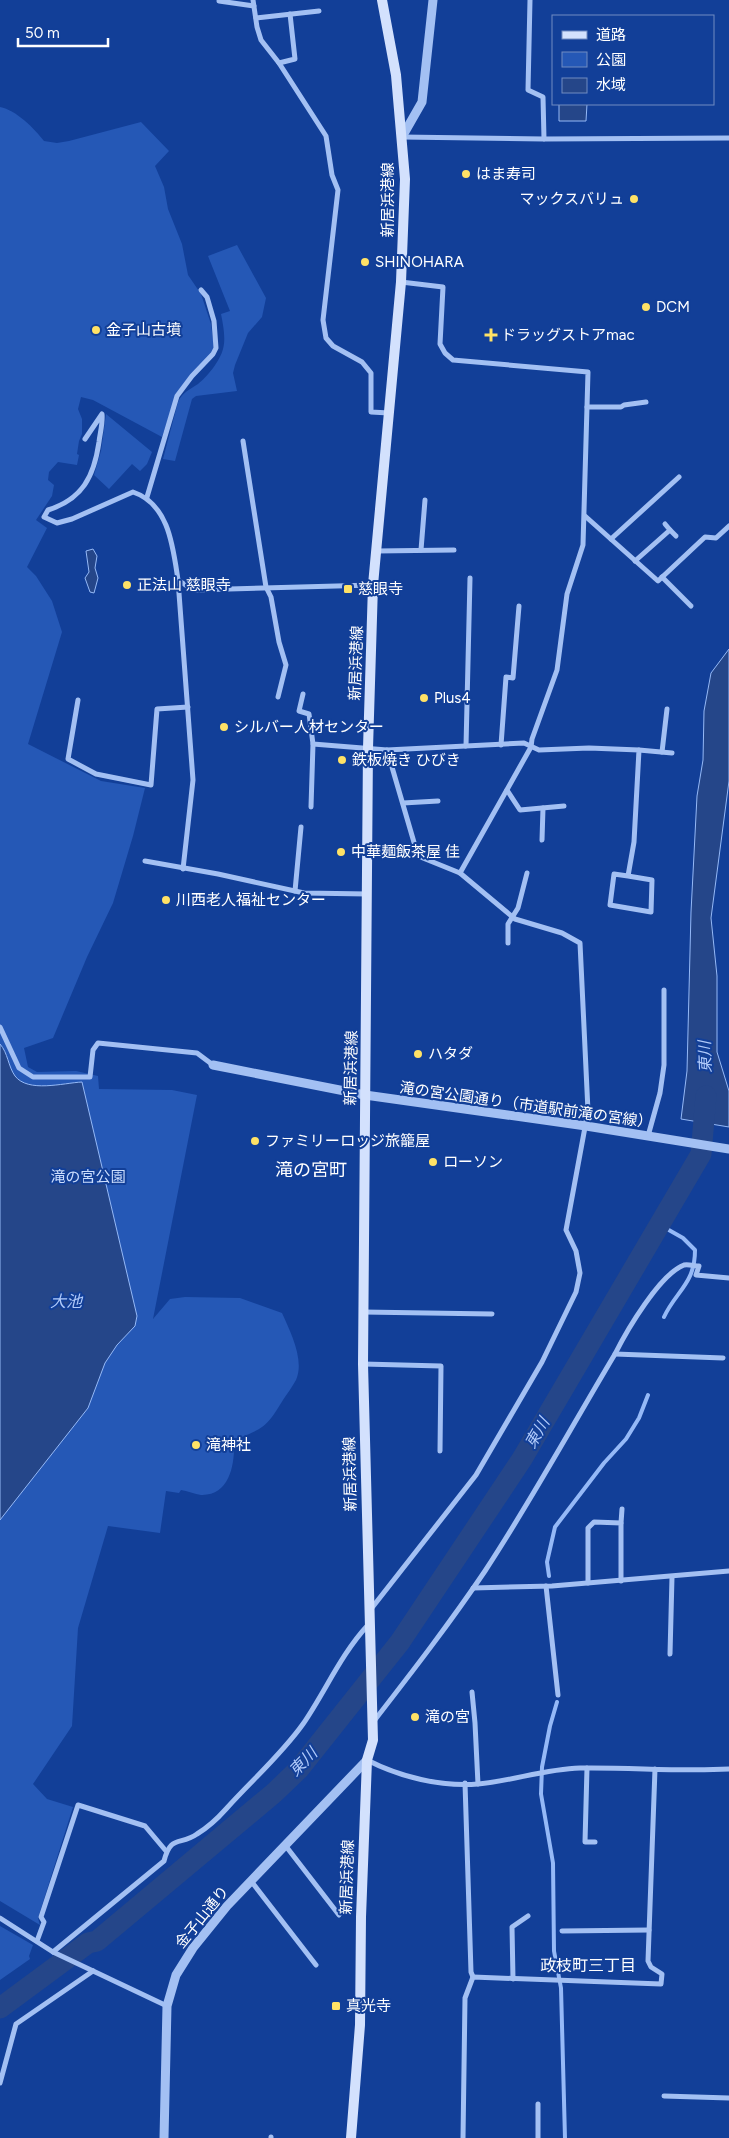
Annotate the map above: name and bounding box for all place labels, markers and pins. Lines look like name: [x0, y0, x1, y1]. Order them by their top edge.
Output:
place label: はま寿司: [476, 165, 536, 183]
marker: はま寿司: [460, 168, 472, 180]
place label: マックスバリュ: [519, 190, 624, 208]
marker: マックスバリュ: [628, 193, 640, 205]
place label: SHINOHARA: [375, 253, 464, 271]
marker: SHINOHARA: [359, 256, 371, 268]
place label: DCM: [656, 298, 690, 316]
marker: DCM: [640, 301, 652, 313]
place label: 金子山古墳: [106, 321, 181, 339]
marker: 金子山古墳: [90, 324, 102, 336]
place label: ドラッグストアmac: [501, 326, 635, 344]
marker: ドラッグストアmac: [485, 329, 497, 341]
place label: 正法山 慈眼寺: [137, 576, 231, 594]
marker: 正法山 慈眼寺: [121, 579, 133, 591]
place label: 慈眼寺: [358, 580, 403, 598]
marker: 慈眼寺: [342, 583, 354, 595]
place label: Plus4: [434, 689, 471, 707]
marker: Plus4: [418, 692, 430, 704]
place label: シルバー人材センター: [234, 718, 384, 736]
marker: シルバー人材センター: [218, 721, 230, 733]
place label: 鉄板焼き ひびき: [352, 751, 461, 769]
marker: 鉄板焼き ひびき: [336, 754, 348, 766]
place label: 中華麺飯茶屋 佳: [351, 843, 460, 861]
marker: 中華麺飯茶屋 佳: [335, 846, 347, 858]
place label: 川西老人福祉センター: [176, 891, 326, 909]
marker: 川西老人福祉センター: [160, 894, 172, 906]
place label: ハタダ: [428, 1045, 473, 1063]
marker: ハタダ: [412, 1048, 424, 1060]
place label: ファミリーロッジ旅籠屋: [265, 1132, 430, 1150]
marker: ファミリーロッジ旅籠屋: [249, 1135, 261, 1147]
place label: ローソン: [443, 1153, 503, 1171]
marker: ローソン: [427, 1156, 439, 1168]
place label: 滝神社: [206, 1436, 251, 1454]
marker: 滝神社: [190, 1439, 202, 1451]
place label: 滝の宮: [425, 1708, 470, 1726]
marker: 滝の宮: [409, 1711, 421, 1723]
place label: 真光寺: [346, 1997, 391, 2015]
marker: 真光寺: [330, 2000, 342, 2012]

